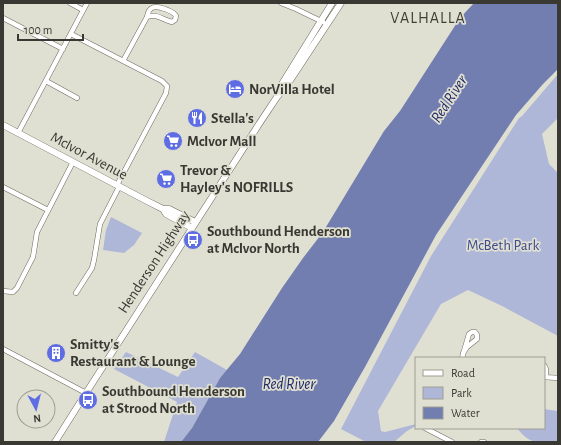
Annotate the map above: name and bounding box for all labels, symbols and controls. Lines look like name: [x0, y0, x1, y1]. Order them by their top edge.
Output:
district label: VALHALLA: [390, 10, 466, 26]
scale bar: [18, 16, 83, 42]
text: 100 m: [24, 24, 52, 36]
water label: Red River: [428, 72, 471, 126]
hotel icon: NorVilla Hotel: [224, 78, 246, 100]
place label: NorVilla Hotel: [249, 82, 335, 97]
restaurant icon: Stella's: [186, 107, 208, 129]
place label: Stella's: [211, 111, 254, 126]
street label: McIvor Avenue: [48, 129, 130, 183]
supermarket icon: McIvor Mall: [162, 130, 184, 152]
place label: McIvor Mall: [187, 134, 256, 149]
place label: Trevor & Hayley's NOFRILLS: [180, 163, 293, 195]
supermarket icon: Trevor & Hayley's NOFRILLS: [155, 168, 177, 190]
street label: Henderson Highway: [115, 208, 193, 316]
place label: Southbound Henderson at McIvor North: [207, 224, 350, 256]
bus stop icon: Southbound Henderson at McIvor North: [182, 229, 204, 251]
park label: McBeth Park: [467, 238, 539, 253]
place label: Smitty's Restaurant & Lounge: [70, 337, 196, 369]
building icon: Smitty's Restaurant & Lounge: [45, 342, 67, 364]
legend: [415, 357, 545, 429]
text: Road: [451, 367, 475, 379]
water label: Red River: [263, 376, 316, 392]
place label: Southbound Henderson at Strood North: [102, 384, 245, 416]
text: Park: [451, 387, 472, 399]
north arrow: [16, 389, 56, 429]
bus stop icon: Southbound Henderson at Strood North: [77, 389, 99, 411]
text: Water: [451, 407, 480, 419]
text: N: [33, 413, 42, 424]

